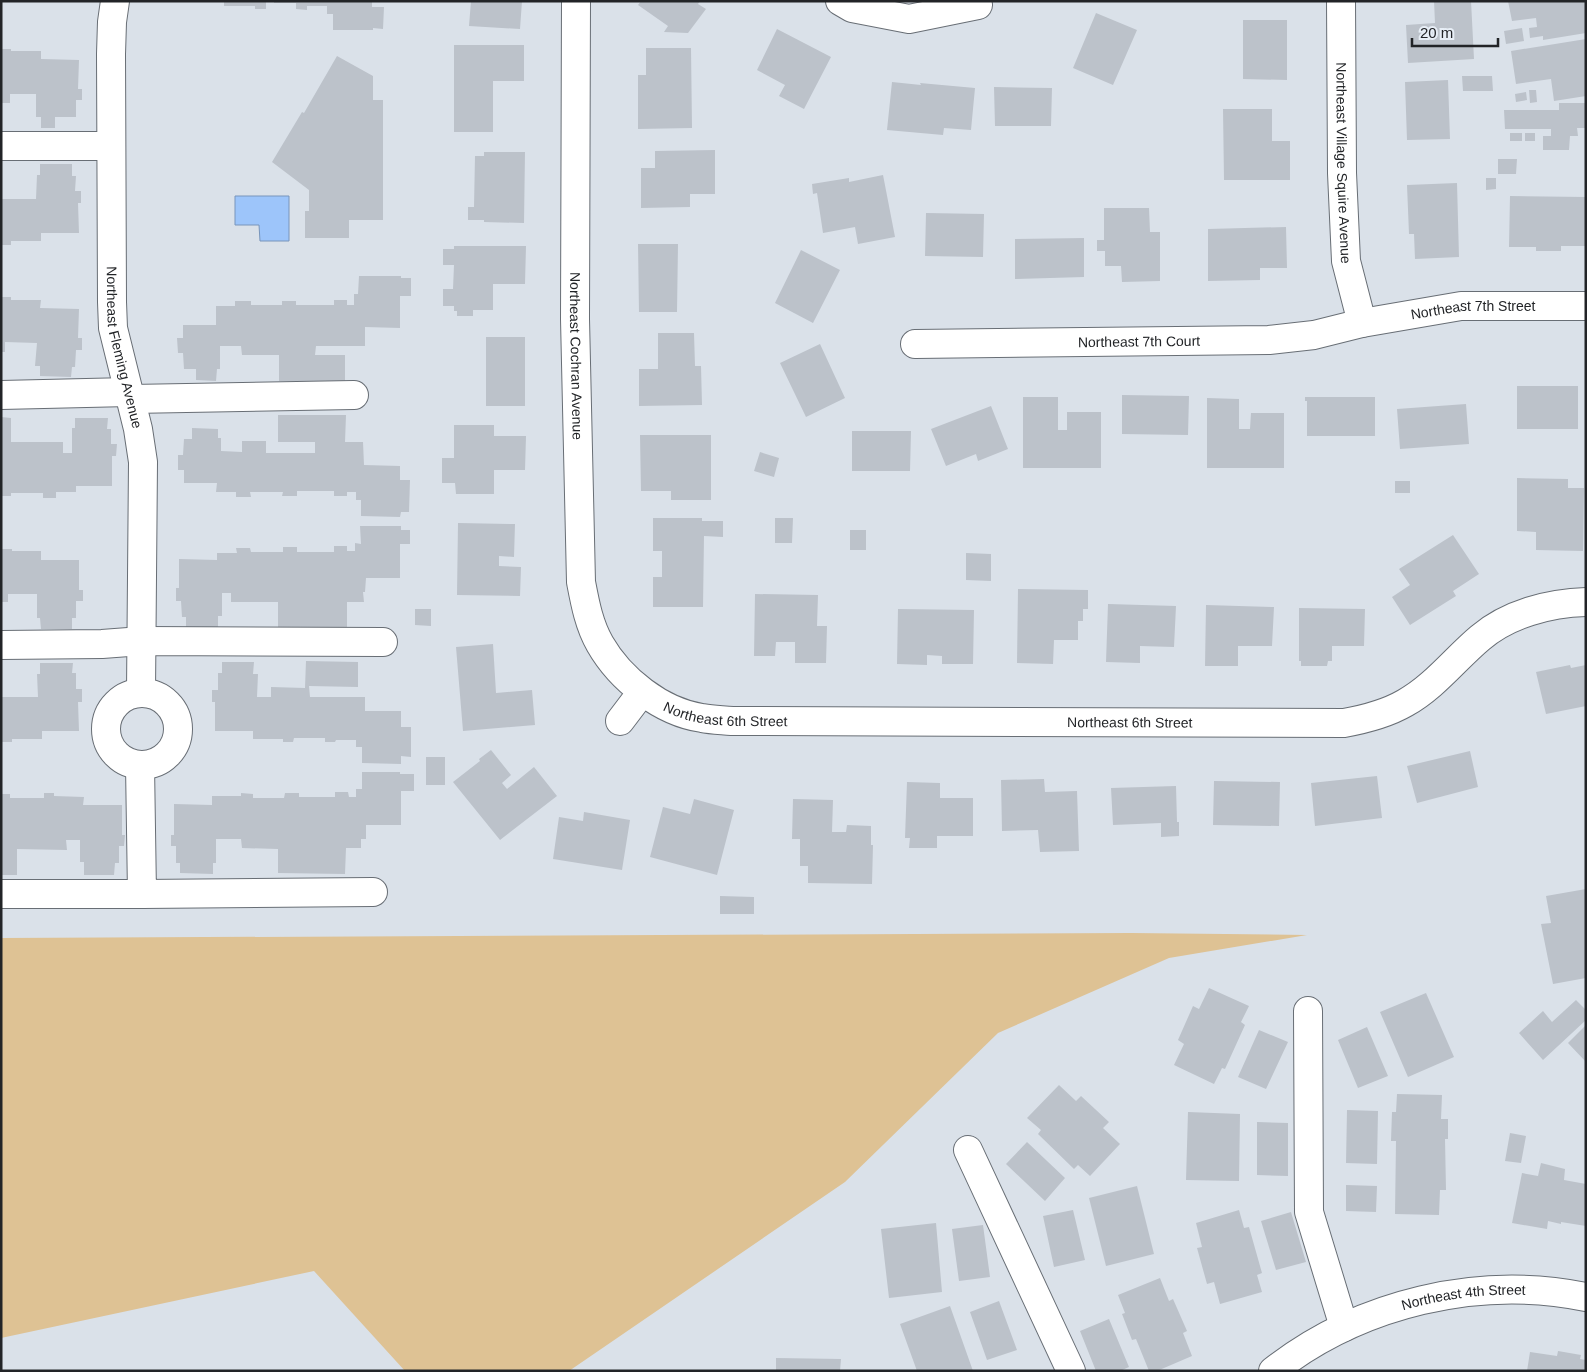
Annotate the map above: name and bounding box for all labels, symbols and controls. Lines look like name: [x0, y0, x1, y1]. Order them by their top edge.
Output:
scale bar: [1412, 15, 1498, 47]
text: 20 m: [1420, 24, 1453, 41]
street label: Northeast Village Squire Avenue: [1333, 62, 1354, 264]
street label: Northeast Fleming Avenue: [104, 266, 146, 430]
street label: Northeast Cochran Avenue: [567, 272, 586, 440]
street label: Northeast 7th Street: [1409, 298, 1536, 323]
street label: Northeast 7th Court: [1078, 333, 1200, 350]
street label: Northeast 6th Street: [661, 698, 788, 729]
street label: Northeast 6th Street: [1067, 714, 1193, 731]
street label: Northeast 4th Street: [1400, 1282, 1526, 1313]

